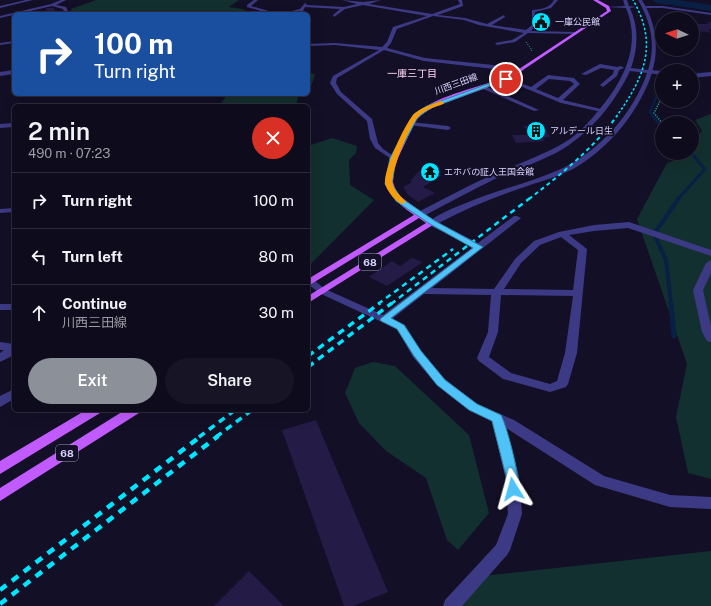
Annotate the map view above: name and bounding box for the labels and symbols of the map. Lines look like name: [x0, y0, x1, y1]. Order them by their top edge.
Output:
public building icon: 一庫公民館: [530, 11, 552, 33]
north arrow: [655, 12, 699, 56]
place label: 一庫公民館: [555, 16, 600, 27]
pin: [489, 62, 523, 96]
district label: 一庫三丁目: [387, 67, 437, 79]
street label: 川西三田線: [433, 70, 480, 96]
building icon: アルデール日生: [525, 120, 547, 142]
place label: アルデール日生: [550, 125, 613, 136]
temple icon: エホバの証人王国会館: [419, 161, 441, 183]
place label: エホバの証人王国会館: [444, 166, 534, 177]
road number: 68: [359, 254, 381, 270]
road number: 68: [56, 445, 78, 461]
position arrow: [492, 468, 534, 510]

